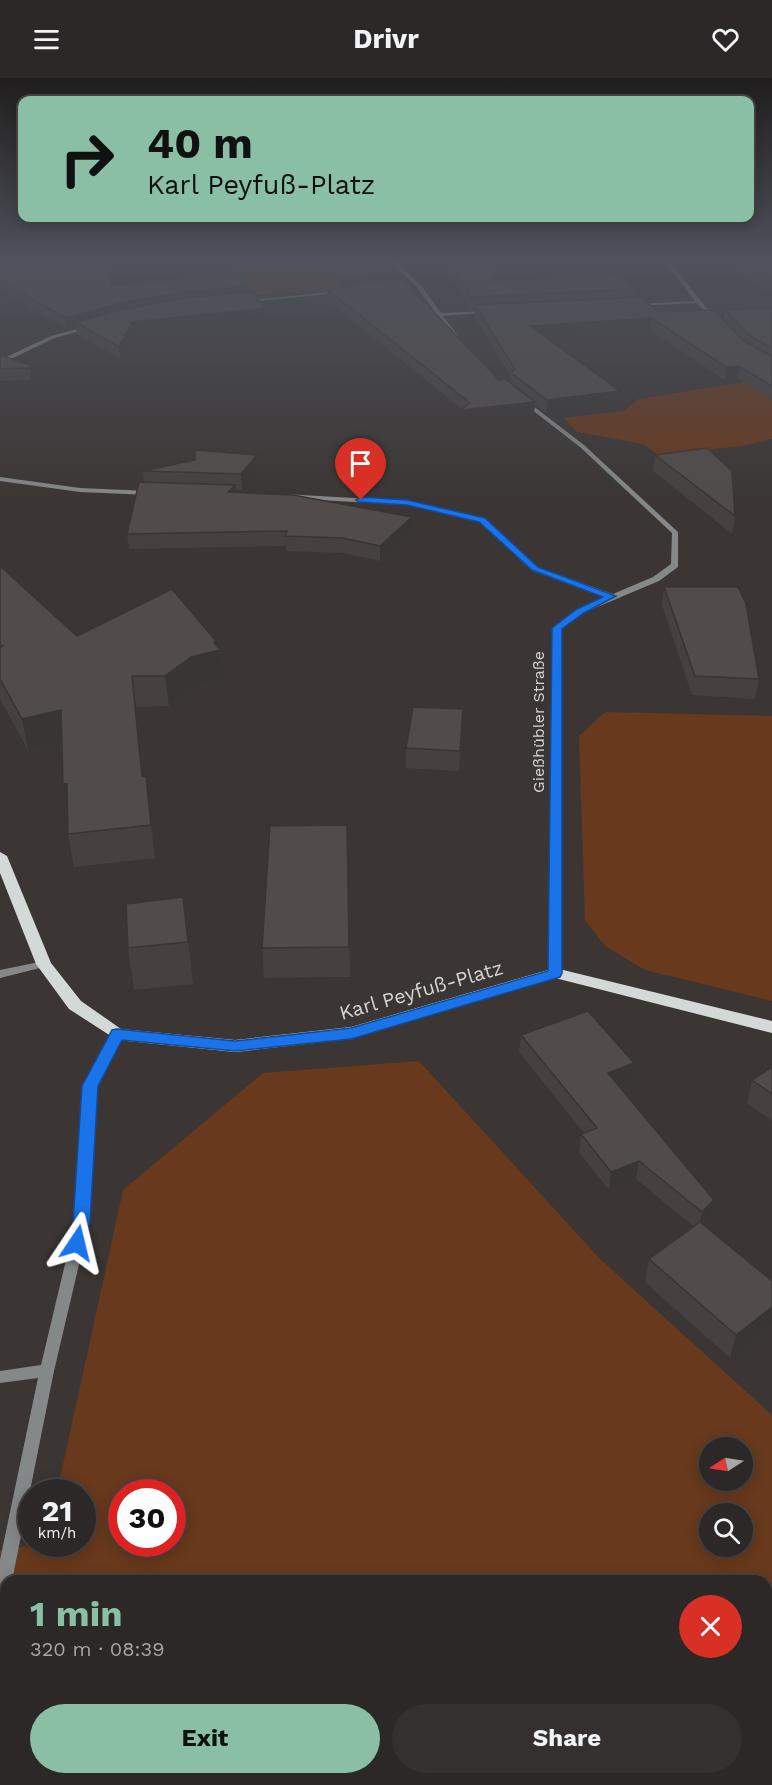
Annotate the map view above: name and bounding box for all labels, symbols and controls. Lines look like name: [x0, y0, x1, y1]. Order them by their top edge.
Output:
icon: menu: [30, 23, 63, 56]
text: Drivr: [353, 23, 419, 55]
icon: heart: [709, 23, 742, 56]
text: 40 m: [147, 119, 253, 168]
icon: right: [48, 120, 126, 198]
text: Karl Peyfuß-Platz: [147, 169, 375, 201]
pin: [335, 438, 386, 500]
icon: arrive: [344, 447, 377, 480]
street label: Gießhübler Straße: [529, 651, 548, 793]
street label: Karl Peyfuß-Platz: [336, 955, 506, 1025]
position arrow: [45, 1211, 109, 1275]
north arrow: [699, 1437, 753, 1491]
map controls: [699, 1437, 753, 1557]
speed limit sign: 30: [108, 1479, 186, 1557]
text: 21: [42, 1493, 72, 1528]
button: search: [699, 1503, 753, 1557]
text: km/h: [38, 1524, 76, 1542]
text: 1 min: [30, 1593, 122, 1635]
button: close: [679, 1595, 742, 1658]
text: 320 m · 08:39: [30, 1637, 164, 1661]
button: Exit: [30, 1704, 380, 1773]
button: Share: [392, 1704, 742, 1773]

